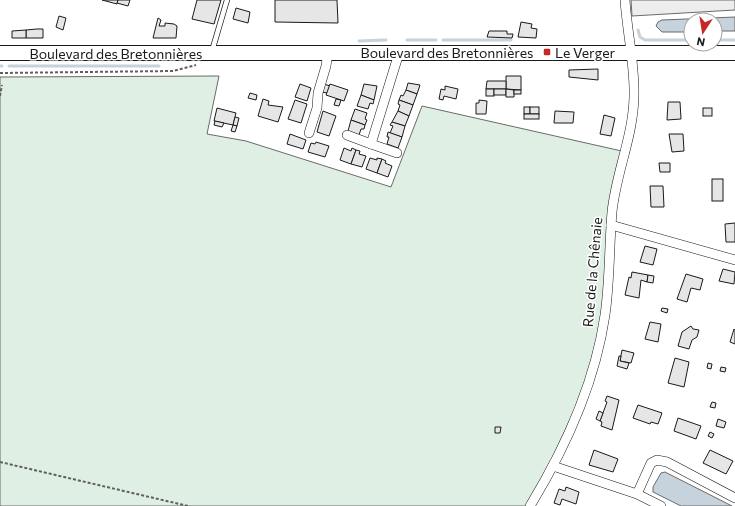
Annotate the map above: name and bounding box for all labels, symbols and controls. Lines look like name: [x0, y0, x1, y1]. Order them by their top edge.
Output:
north arrow: [683, 12, 723, 52]
text: N: [695, 35, 706, 49]
street label: Boulevard des Bretonnières: [361, 44, 533, 61]
place label: Le Verger: [555, 44, 616, 61]
street label: Boulevard des Bretonnières: [30, 45, 202, 62]
marker: Le Verger: [542, 47, 552, 57]
street label: Rue de la Chênaie: [579, 216, 605, 328]

